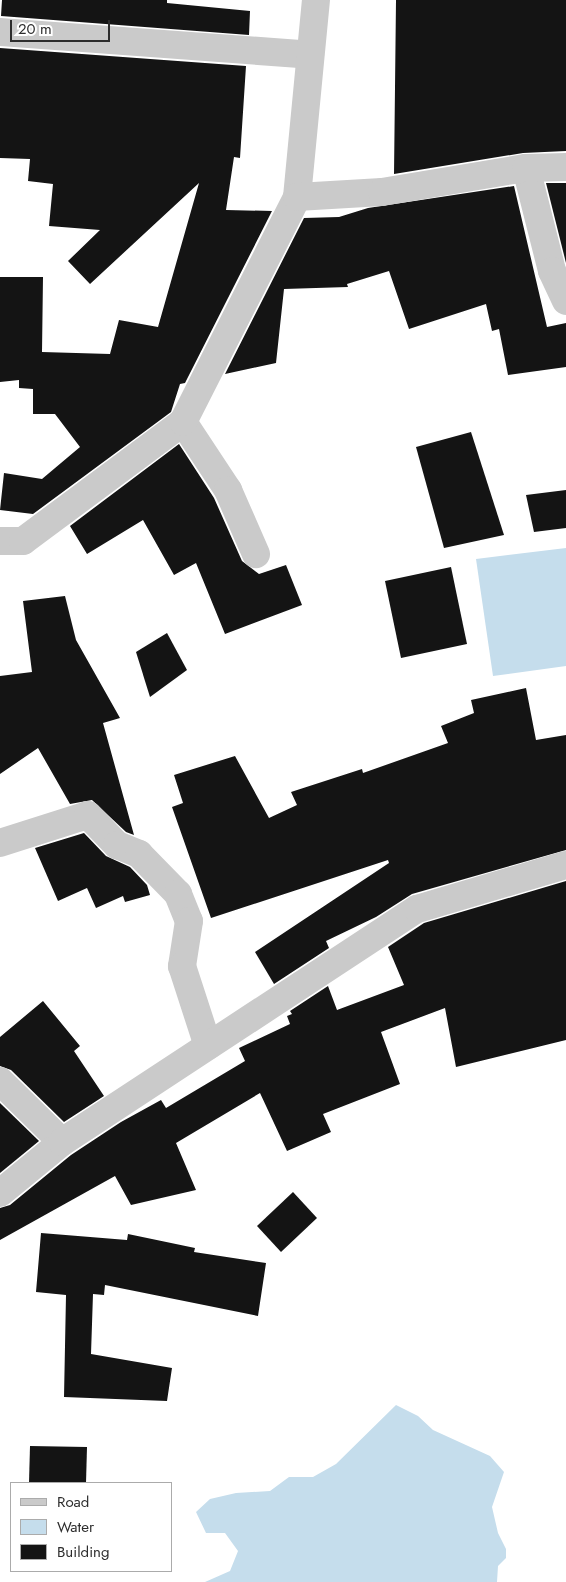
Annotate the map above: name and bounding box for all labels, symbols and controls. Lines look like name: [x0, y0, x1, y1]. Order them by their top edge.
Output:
scale bar: [12, 10, 112, 42]
text: 20 m: [18, 18, 52, 40]
legend: [10, 1482, 172, 1572]
text: Road: [57, 1491, 89, 1513]
text: Water: [57, 1516, 94, 1538]
text: Building: [57, 1541, 109, 1563]

